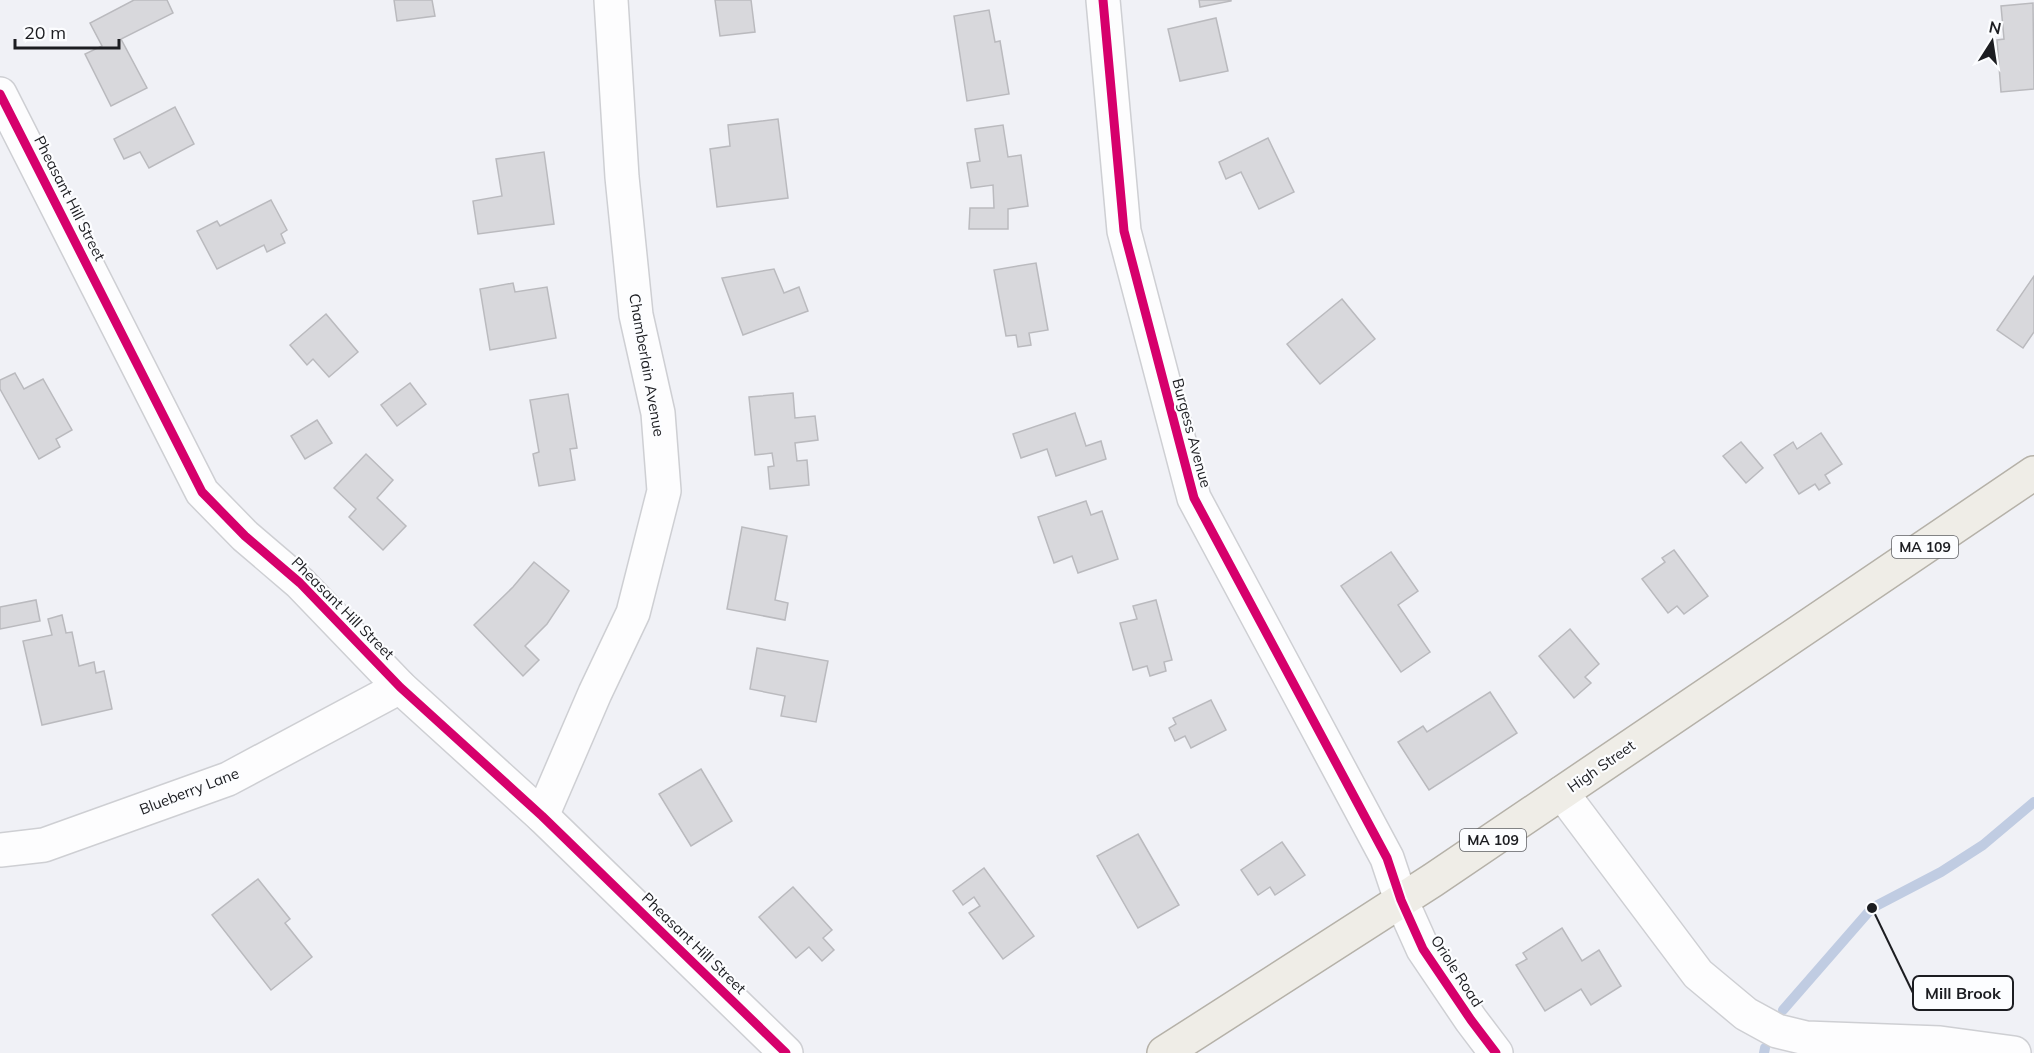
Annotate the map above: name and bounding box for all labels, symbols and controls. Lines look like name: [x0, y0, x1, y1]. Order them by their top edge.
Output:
scale bar: [15, 12, 118, 50]
north arrow: [1962, 12, 2022, 72]
text: N: [1987, 16, 2003, 38]
text: 20 m: [24, 21, 66, 44]
street label: Pheasant Hill Street: [30, 132, 110, 264]
street label: Chamberlain Avenue: [625, 292, 669, 438]
street label: Burgess Avenue: [1168, 376, 1216, 490]
road number: MA 109: [1892, 536, 1958, 558]
street label: Pheasant Hill Street: [288, 553, 398, 663]
street label: High Street: [1563, 736, 1639, 796]
street label: Blueberry Lane: [137, 763, 241, 819]
road number: MA 109: [1460, 829, 1526, 851]
street label: Pheasant Hill Street: [638, 888, 750, 998]
street label: Oriole Road: [1427, 932, 1487, 1010]
callout: Mill Brook: [1913, 976, 2013, 1010]
text: Mill Brook: [1925, 983, 2002, 1003]

